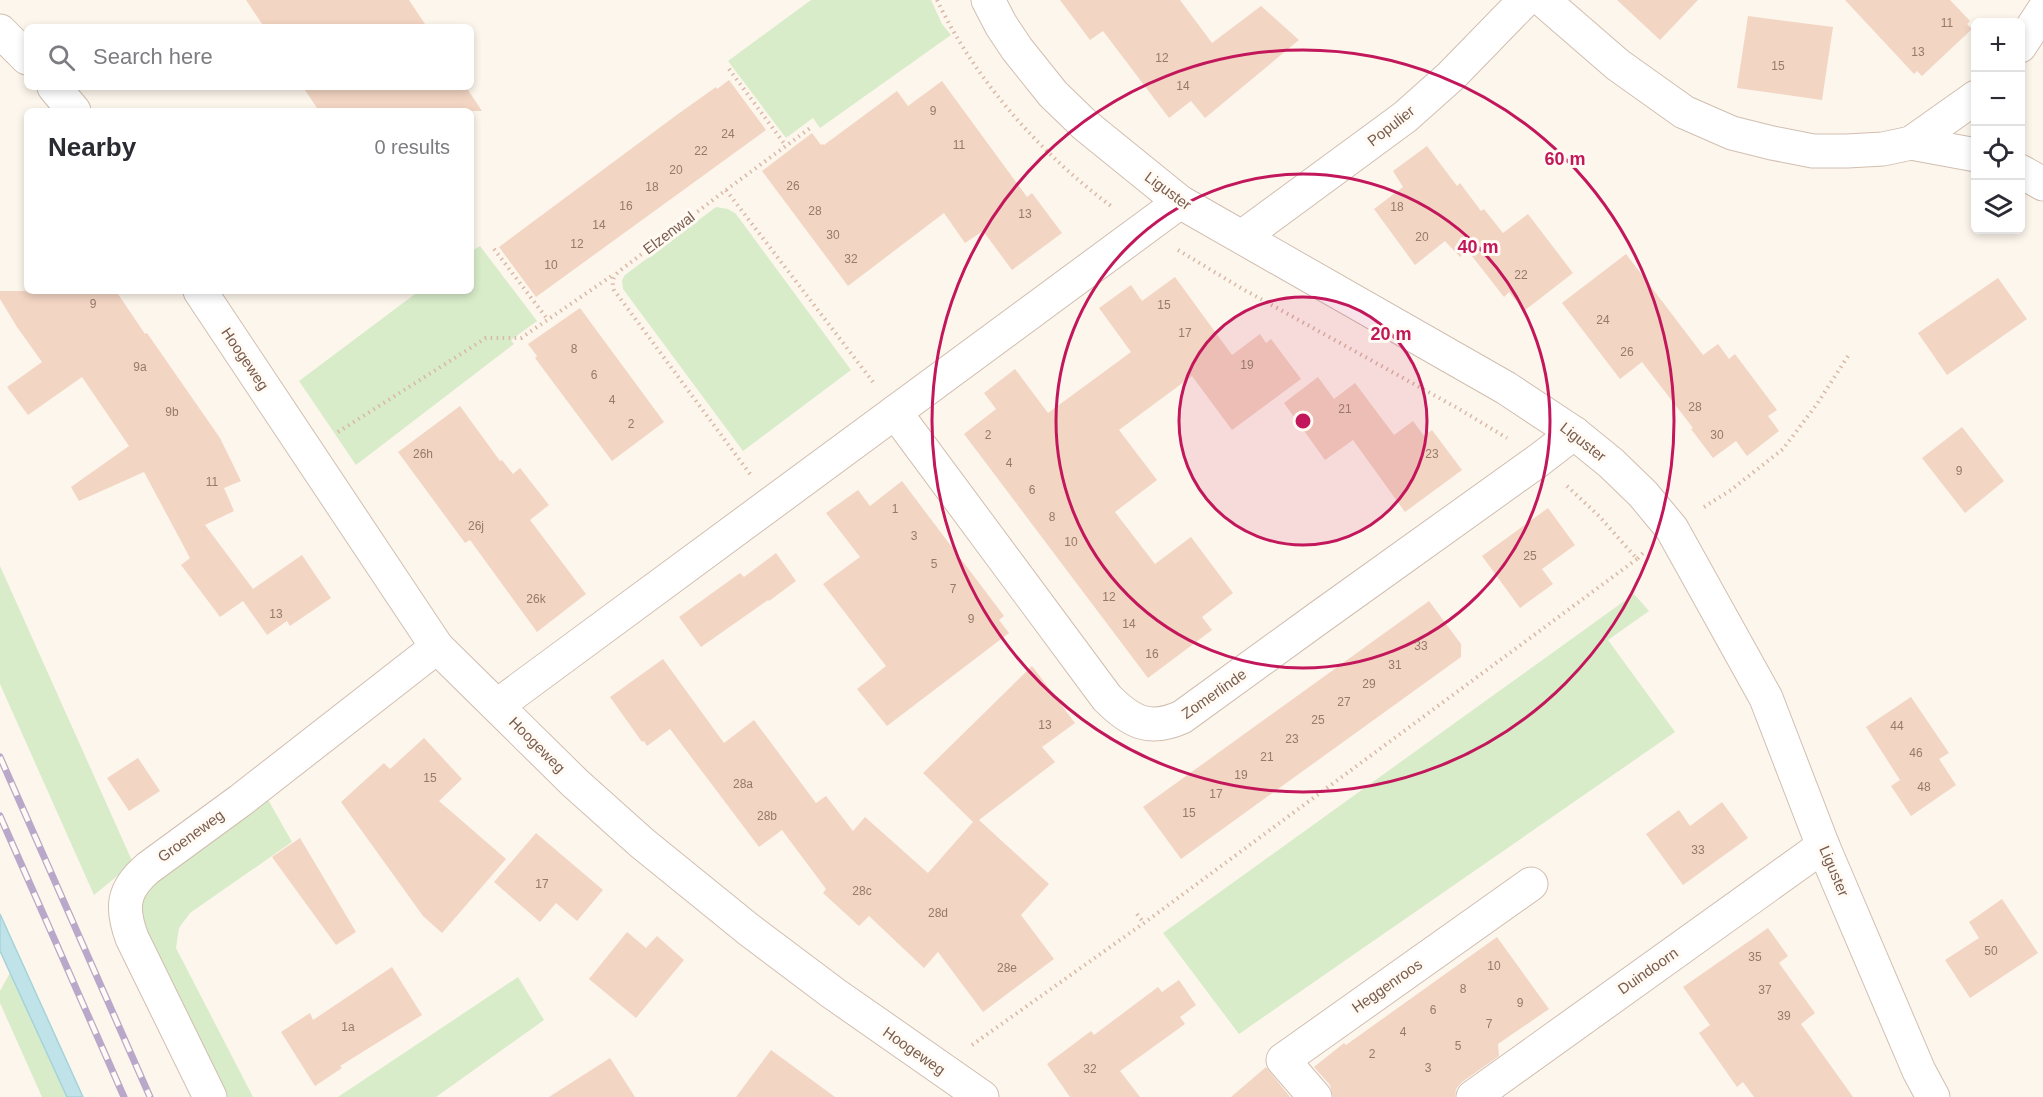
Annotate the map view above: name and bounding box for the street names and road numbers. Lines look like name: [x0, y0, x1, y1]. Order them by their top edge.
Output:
street label: Populier: [1364, 102, 1418, 149]
street label: Liguster: [1142, 168, 1195, 213]
street label: Elzenwal: [640, 208, 698, 257]
street label: Hoogeweg: [218, 324, 273, 393]
street label: Liguster: [1557, 418, 1610, 465]
street label: Zomerlinde: [1178, 665, 1249, 722]
street label: Hoogeweg: [506, 713, 569, 776]
street label: Groeneweg: [154, 806, 227, 865]
street label: Liguster: [1816, 843, 1853, 899]
street label: Duindoorn: [1614, 944, 1681, 997]
street label: Heggenroos: [1348, 955, 1425, 1016]
street label: Hoogeweg: [880, 1023, 949, 1078]

